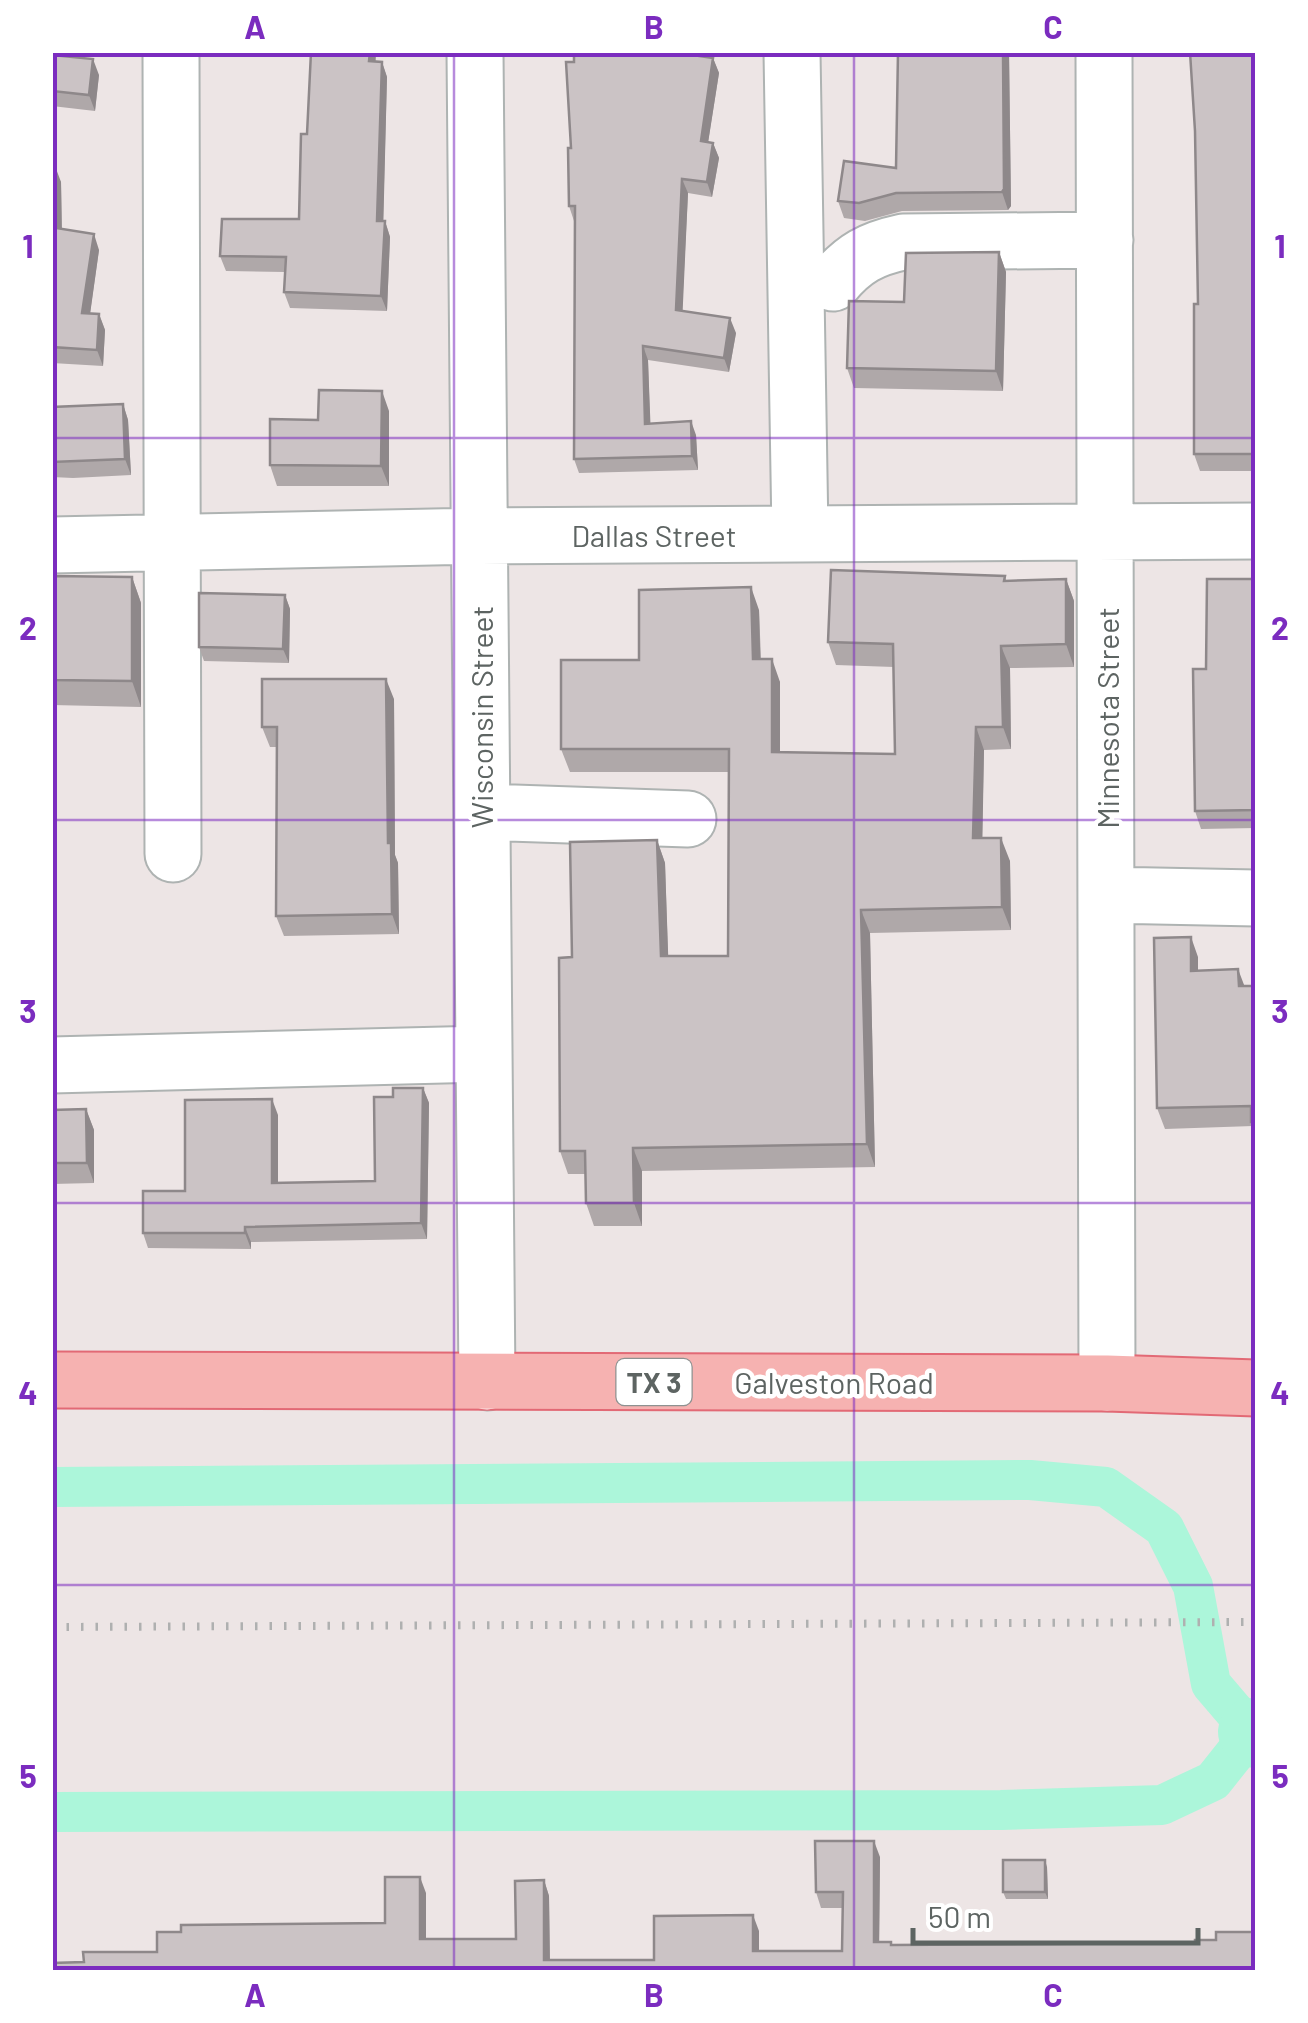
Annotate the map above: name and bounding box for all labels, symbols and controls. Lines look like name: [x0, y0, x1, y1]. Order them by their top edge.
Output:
text: A: [244, 7, 266, 45]
text: B: [644, 7, 664, 45]
text: C: [1043, 7, 1063, 45]
text: 1: [22, 226, 34, 264]
text: 1: [1274, 226, 1286, 264]
street label: Dallas Street: [571, 517, 737, 553]
street label: Wisconsin Street: [463, 606, 499, 828]
street label: Minnesota Street: [1089, 607, 1125, 829]
text: 2: [19, 608, 37, 646]
text: 2: [1271, 608, 1289, 646]
text: 3: [19, 991, 37, 1029]
text: 3: [1271, 991, 1289, 1029]
road number: TX 3: [616, 1359, 692, 1405]
street label: Galveston Road: [734, 1364, 934, 1400]
text: 4: [18, 1373, 38, 1411]
text: 4: [1270, 1373, 1290, 1411]
text: 5: [19, 1756, 37, 1794]
text: 5: [1271, 1756, 1289, 1794]
scale bar: [913, 1883, 1198, 1945]
text: 50 m: [928, 1898, 991, 1934]
text: A: [244, 1975, 266, 2013]
text: B: [644, 1975, 664, 2013]
text: C: [1043, 1975, 1063, 2013]

